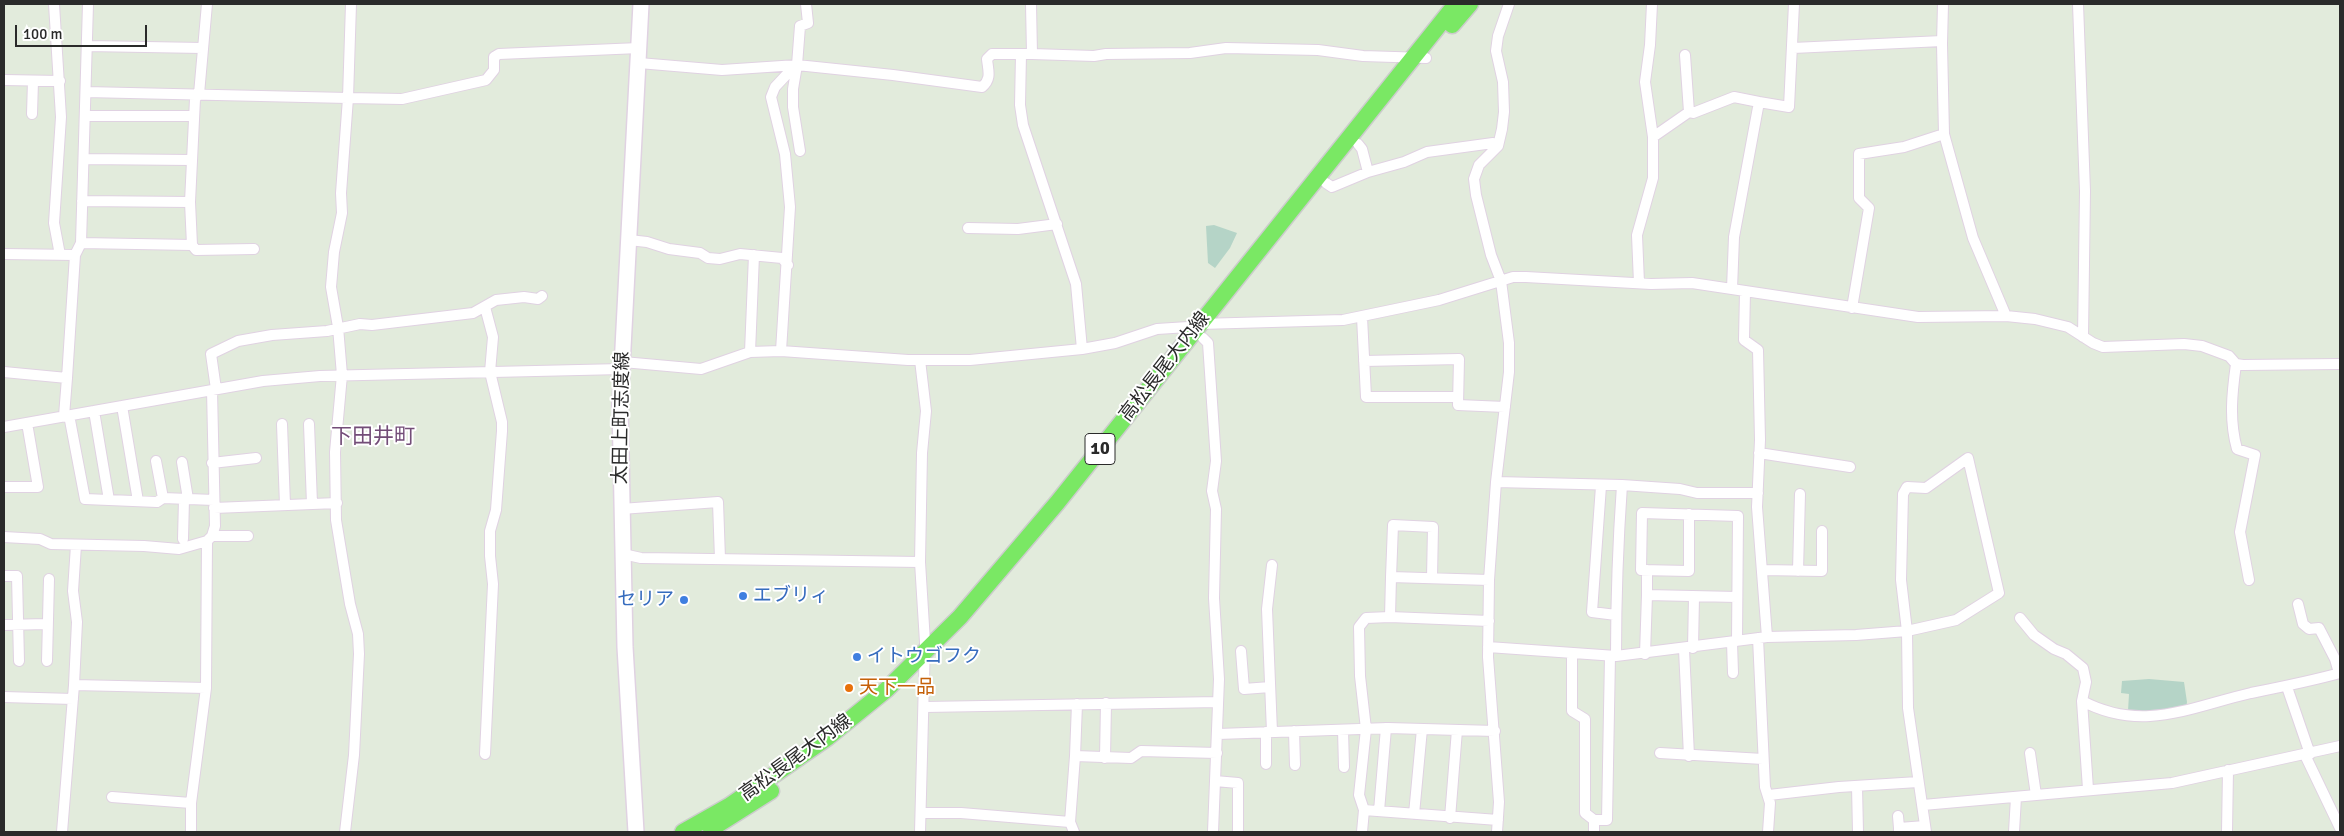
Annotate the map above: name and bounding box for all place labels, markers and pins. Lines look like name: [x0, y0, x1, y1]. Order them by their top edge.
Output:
place label: エブリィ: [753, 585, 829, 607]
place label: セリア: [617, 589, 674, 611]
marker: エブリィ: [737, 590, 749, 602]
marker: セリア: [678, 594, 690, 606]
place label: イトウゴフク: [867, 646, 981, 668]
marker: イトウゴフク: [851, 651, 863, 663]
place label: 天下一品: [859, 677, 935, 699]
marker: 天下一品: [843, 682, 855, 694]

